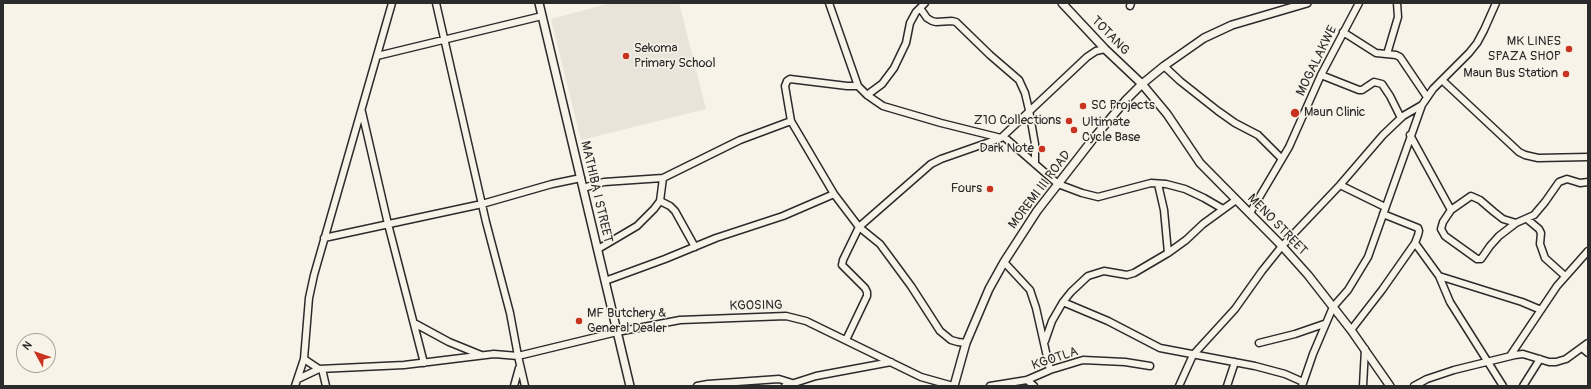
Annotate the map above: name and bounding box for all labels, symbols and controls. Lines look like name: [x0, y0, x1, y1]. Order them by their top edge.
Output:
street label: TOTANG: [1088, 13, 1132, 59]
street label: MOGALAKWE: [1293, 23, 1341, 99]
place label: MK LINES SPAZA SHOP: [1488, 34, 1561, 65]
place label: Sekoma Primary School: [634, 41, 715, 72]
marker: MK LINES SPAZA SHOP: [1564, 44, 1574, 54]
marker: Sekoma Primary School: [621, 51, 631, 61]
place label: Maun Bus Station: [1463, 66, 1558, 82]
marker: Maun Bus Station: [1561, 69, 1571, 79]
place label: SC Projects: [1091, 98, 1155, 114]
marker: SC Projects: [1078, 101, 1088, 111]
place label: Maun Clinic: [1304, 105, 1365, 121]
marker: Maun Clinic: [1289, 107, 1301, 119]
place label: Z10 Collections: [974, 113, 1061, 129]
place label: Ultimate Cycle Base: [1082, 115, 1140, 146]
marker: Z10 Collections: [1064, 116, 1074, 126]
marker: Ultimate Cycle Base: [1069, 125, 1079, 135]
street label: MATHIBA I STREET: [577, 140, 615, 244]
place label: Dark Note: [980, 141, 1034, 157]
marker: Dark Note: [1037, 144, 1047, 154]
street label: MOREMI III ROAD: [1006, 148, 1074, 232]
place label: Fours: [951, 181, 982, 197]
marker: Fours: [985, 184, 995, 194]
street label: MENO STREET: [1244, 191, 1310, 259]
street label: KGOSING: [729, 298, 783, 314]
place label: MF Butchery & General Dealer: [587, 306, 667, 337]
marker: MF Butchery & General Dealer: [574, 316, 584, 326]
north arrow: [16, 333, 56, 373]
text: N: [20, 339, 35, 353]
street label: KGOTLA: [1030, 344, 1080, 374]

